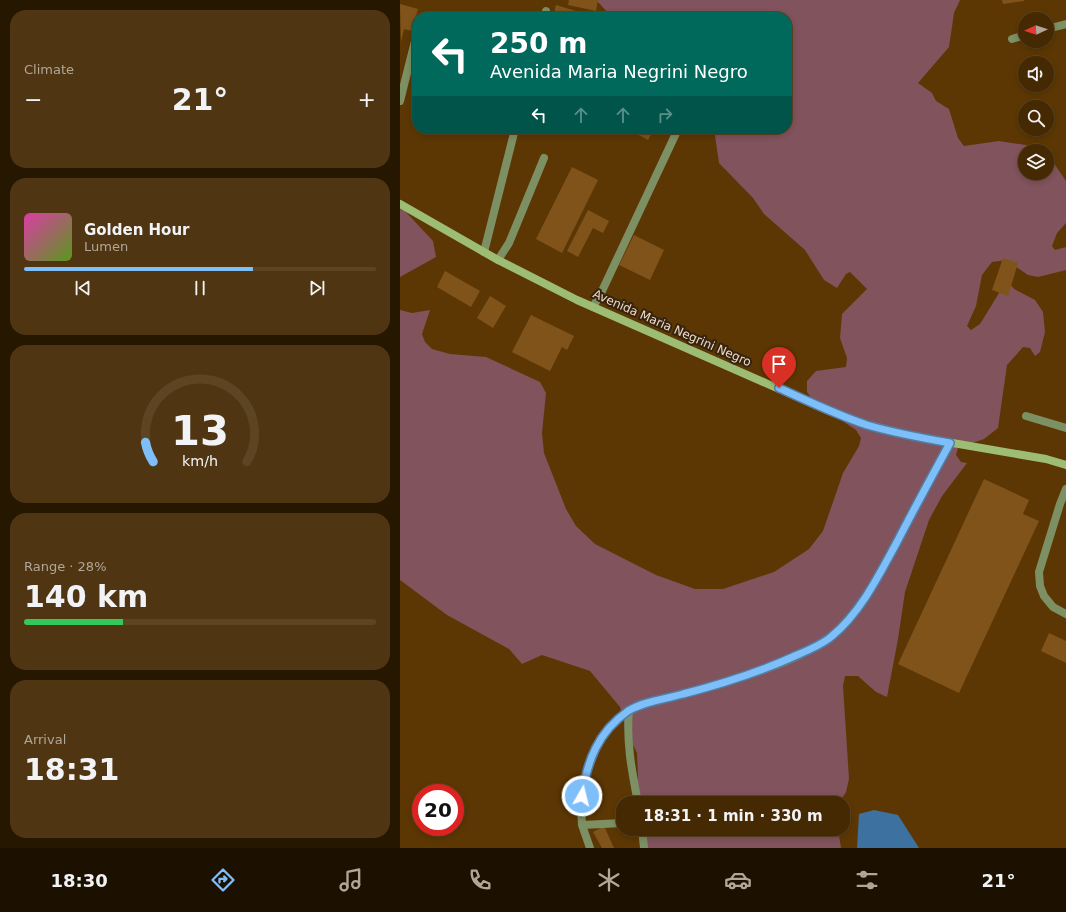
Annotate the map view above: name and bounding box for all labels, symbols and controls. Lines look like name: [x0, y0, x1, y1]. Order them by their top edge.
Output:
north arrow: [1018, 12, 1054, 48]
map controls: [1018, 12, 1054, 180]
text: 250 m: [490, 27, 587, 60]
icon: left: [424, 28, 476, 80]
button: sound: [1018, 56, 1054, 92]
text: Avenida Maria Negrini Negro: [490, 61, 748, 82]
text: Climate: [24, 62, 74, 77]
text: 21°: [172, 82, 228, 117]
text: −: [24, 87, 42, 112]
text: +: [358, 87, 376, 112]
button: search: [1018, 100, 1054, 136]
icon: left: [528, 104, 550, 126]
icon: ahead: [570, 104, 592, 126]
icon: ahead: [612, 104, 634, 126]
icon: right: [654, 104, 676, 126]
button: layers: [1018, 144, 1054, 180]
text: Golden Hour: [84, 221, 190, 239]
text: Lumen: [84, 239, 128, 254]
icon: previous: [72, 277, 94, 299]
icon: pause: [189, 277, 211, 299]
icon: next: [306, 277, 328, 299]
street label: Avenida Maria Negrini Negro: [591, 287, 753, 369]
pin: [762, 347, 796, 388]
icon: arrive: [768, 353, 790, 375]
text: 13: [171, 406, 229, 455]
text: km/h: [182, 453, 218, 469]
text: Range · 28%: [24, 559, 107, 574]
text: 140 km: [24, 579, 148, 614]
text: Arrival: [24, 732, 66, 747]
text: 18:31: [24, 752, 120, 787]
position arrow: [561, 775, 603, 817]
speed limit sign: 20: [412, 784, 464, 836]
text: 18:31 · 1 min · 330 m: [643, 807, 823, 825]
icon: directions: [209, 866, 237, 894]
icon: music: [337, 866, 365, 894]
icon: phone: [466, 866, 494, 894]
icon: climate: [595, 866, 623, 894]
icon: car: [724, 866, 752, 894]
icon: filters: [853, 866, 881, 894]
text: 18:30: [50, 870, 108, 891]
text: 21°: [982, 870, 1016, 891]

